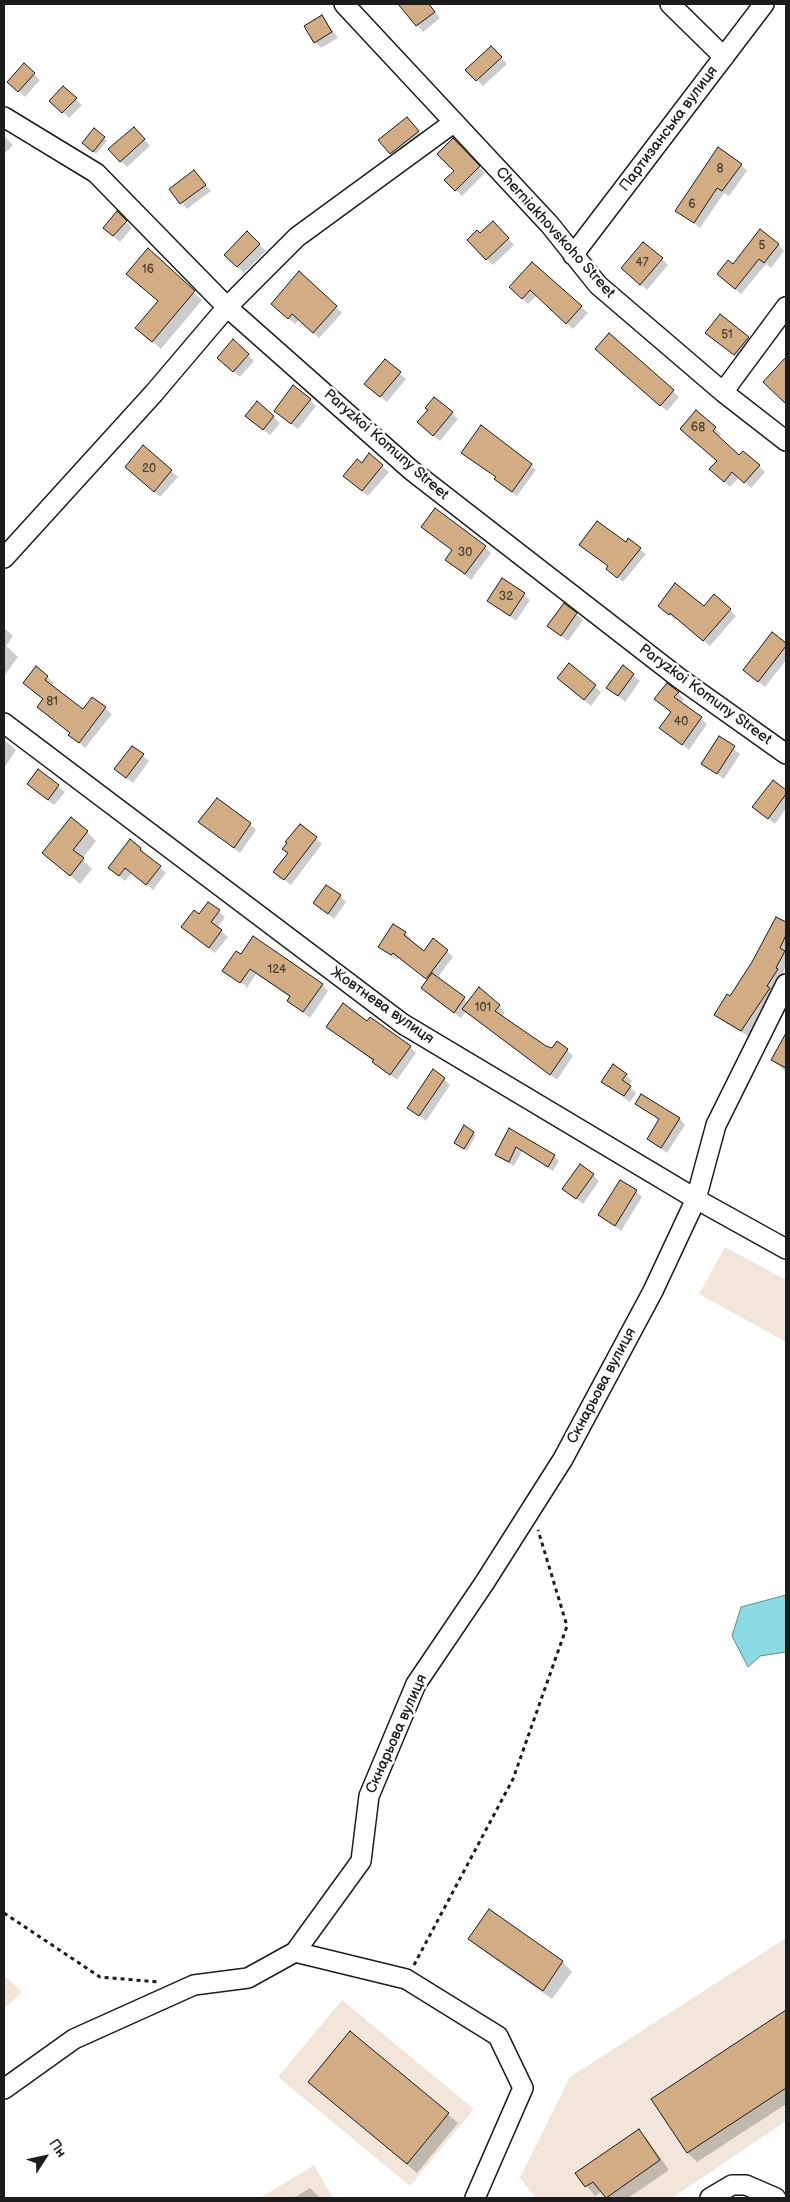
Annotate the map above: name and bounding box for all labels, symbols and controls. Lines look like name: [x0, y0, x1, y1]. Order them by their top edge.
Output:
street label: Партизанська вулиця: [616, 63, 722, 195]
house number: 8: [717, 162, 723, 176]
street label: Cherniakhovskoho Street: [491, 164, 619, 302]
house number: 6: [688, 198, 696, 212]
house number: 5: [759, 239, 765, 253]
house number: 47: [635, 256, 649, 270]
house number: 16: [142, 263, 154, 277]
house number: 51: [721, 328, 733, 342]
street label: Paryzkoi Komuny Street: [320, 386, 452, 504]
house number: 68: [691, 421, 705, 435]
house number: 20: [142, 462, 156, 476]
house number: 30: [458, 546, 472, 560]
house number: 32: [499, 590, 513, 604]
street label: Paryzkoi Komuny Street: [635, 641, 775, 749]
house number: 81: [46, 695, 58, 709]
house number: 40: [674, 715, 688, 729]
house number: 124: [268, 963, 286, 977]
street label: Жовтнева вулиця: [327, 964, 437, 1048]
house number: 101: [475, 1001, 491, 1015]
street label: Скнарьова вулиця: [564, 1325, 640, 1447]
street label: Скнарьова вулиця: [363, 1672, 431, 1796]
north arrow: [20, 2132, 70, 2182]
text: Пн: [45, 2136, 70, 2161]

